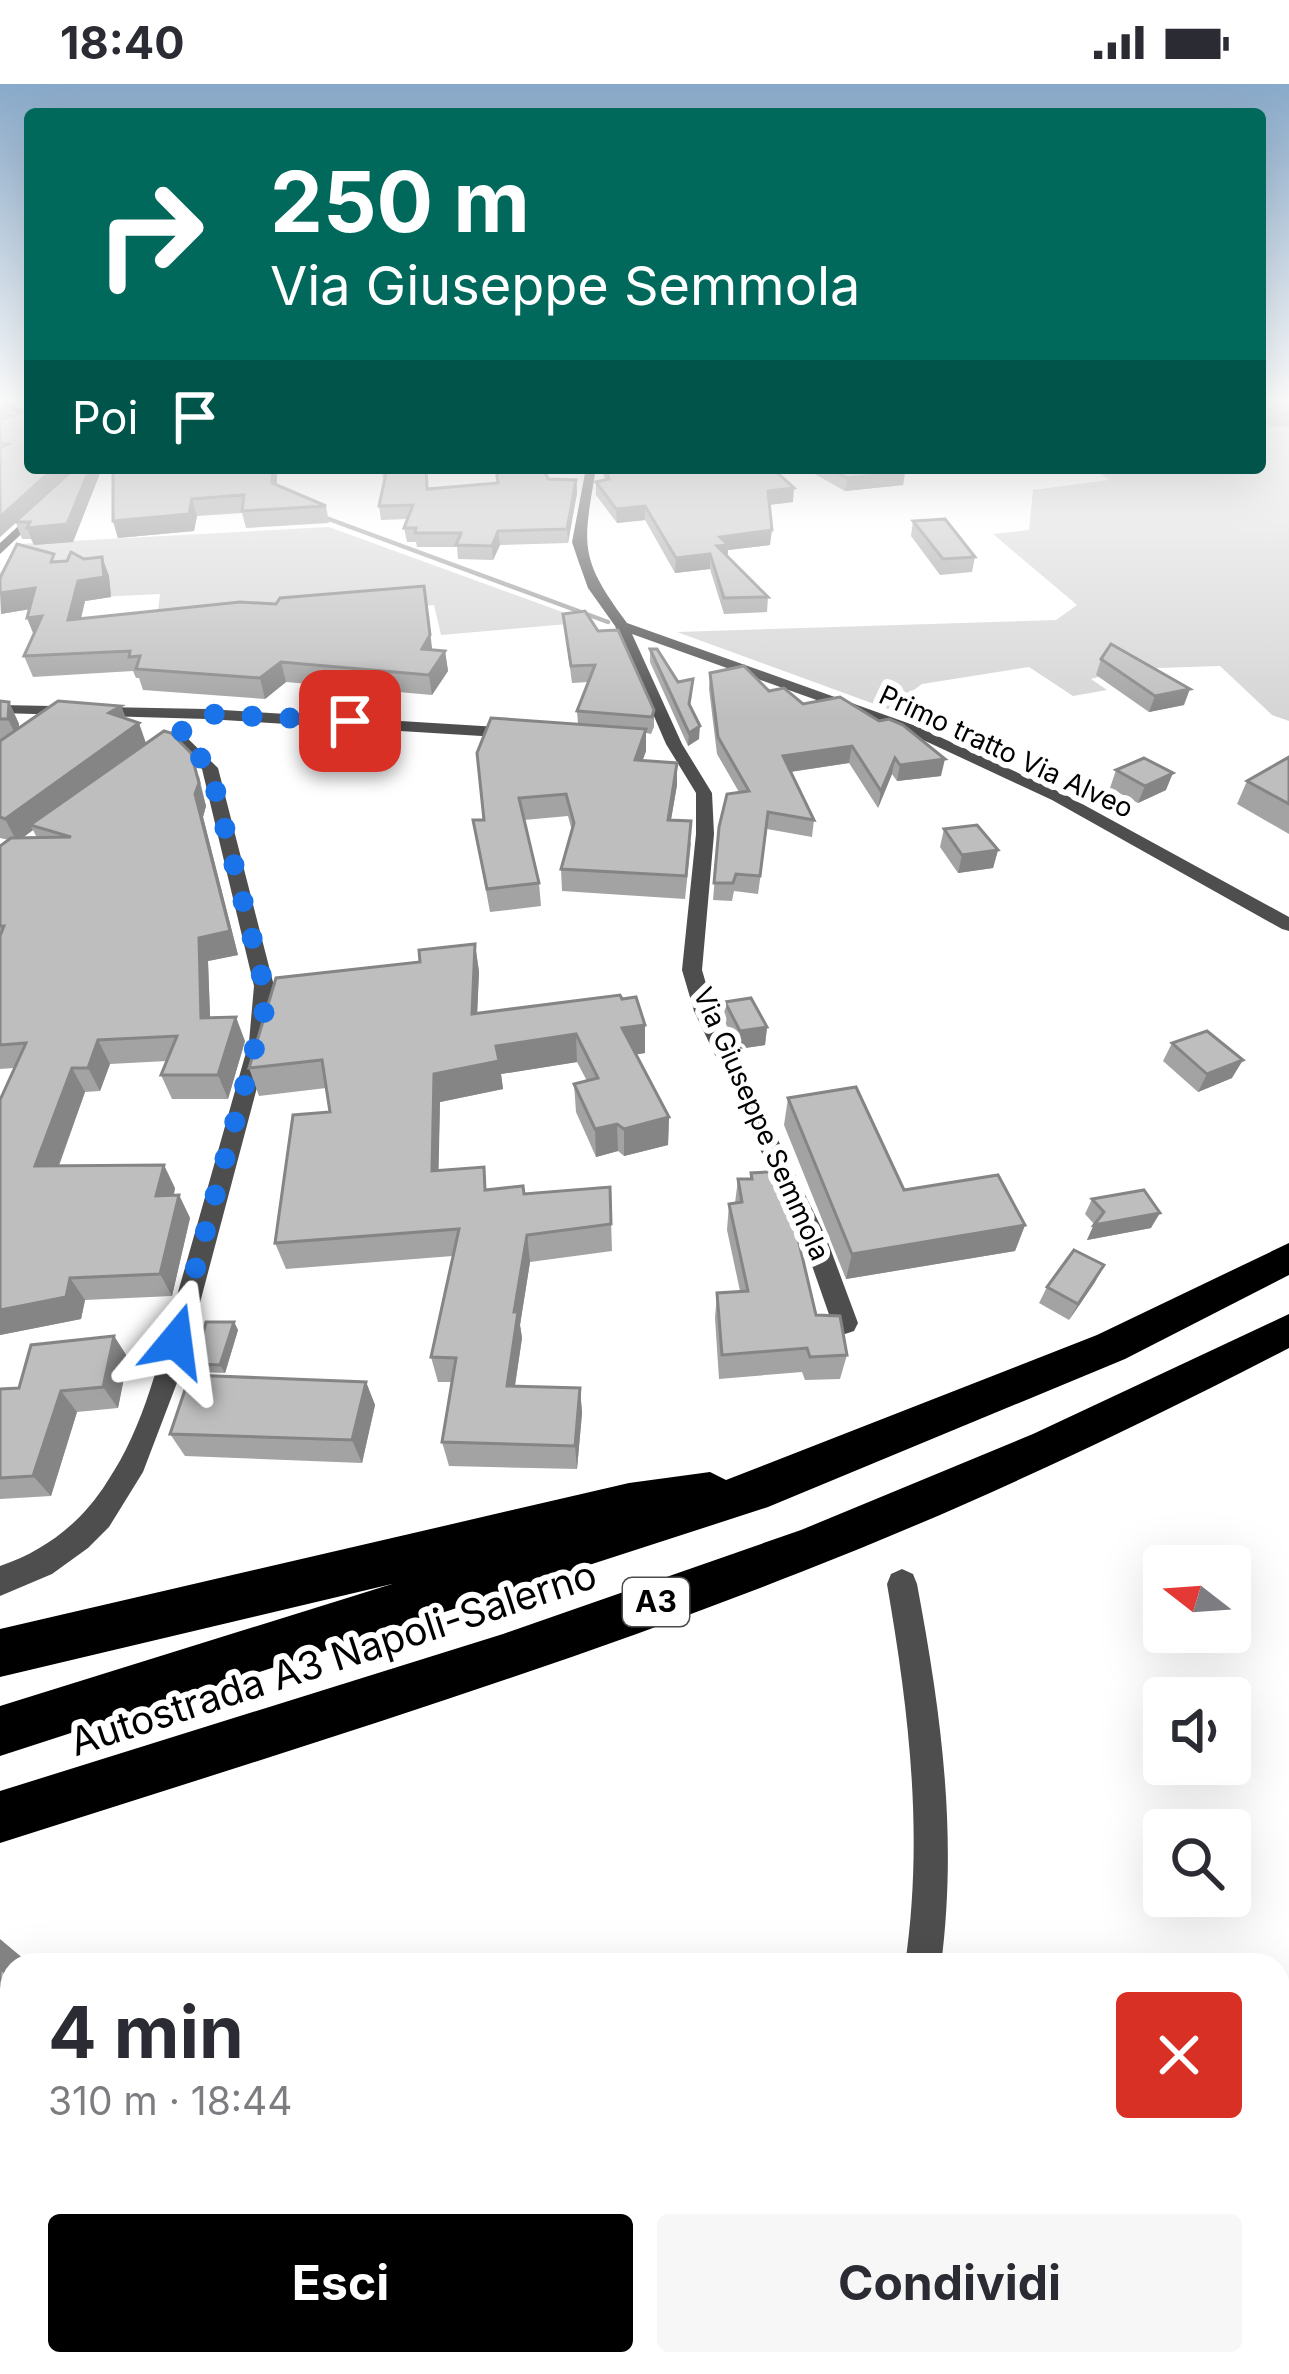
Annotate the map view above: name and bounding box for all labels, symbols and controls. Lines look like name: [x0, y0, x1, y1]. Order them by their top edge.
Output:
text: 18:40: [60, 15, 185, 70]
text: 250 m: [270, 151, 530, 252]
icon: right: [72, 156, 228, 312]
text: Via Giuseppe Semmola: [270, 253, 860, 318]
icon: arrive: [162, 384, 228, 450]
text: Poi: [72, 390, 138, 445]
pin: [299, 670, 401, 772]
street label: Primo tratto Via Alveo: [874, 678, 1138, 825]
icon: arrive: [317, 688, 383, 754]
street label: Via Giuseppe Semmola: [686, 982, 837, 1265]
position arrow: [113, 1278, 239, 1404]
north arrow: [1143, 1545, 1251, 1653]
map controls: [1143, 1545, 1251, 1917]
street label: Autostrada A3 Napoli-Salerno: [64, 1550, 602, 1765]
road number: A3: [623, 1578, 689, 1626]
button: sound: [1143, 1677, 1251, 1785]
button: search: [1143, 1809, 1251, 1917]
text: 4 min: [48, 1988, 244, 2075]
button: close: [1116, 1992, 1242, 2118]
text: 310 m · 18:44: [48, 2077, 292, 2124]
button: Esci: [48, 2214, 633, 2352]
button: Condividi: [657, 2214, 1242, 2352]

